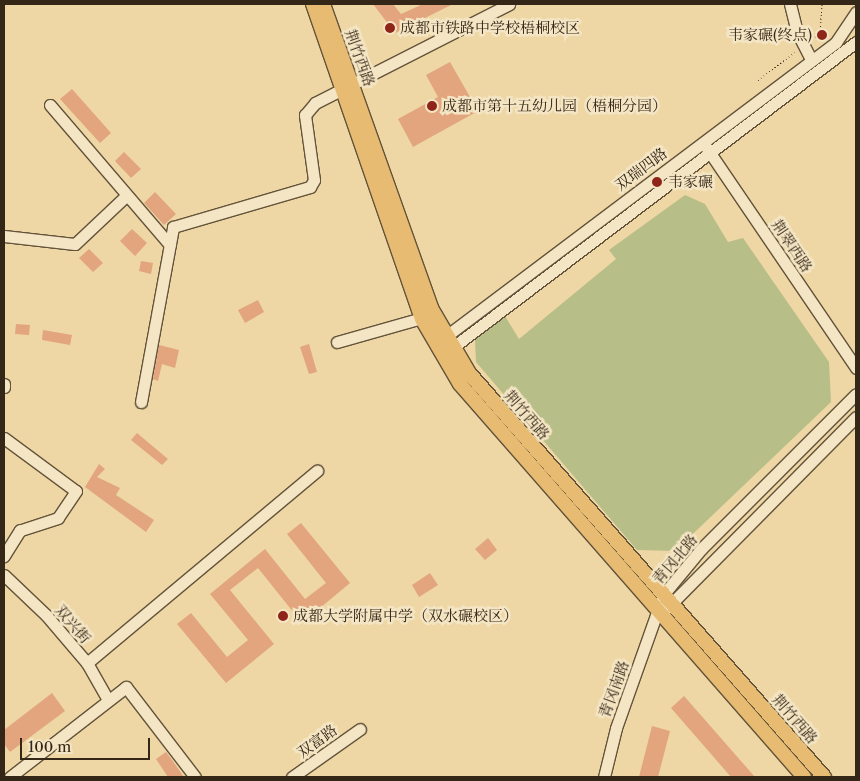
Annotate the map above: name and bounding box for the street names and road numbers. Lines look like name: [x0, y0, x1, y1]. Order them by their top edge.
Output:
street label: 荆竹西路: [341, 27, 379, 89]
street label: 双瑞四路: [612, 144, 670, 194]
street label: 荆翠西路: [768, 216, 816, 276]
street label: 荆竹西路: [501, 386, 553, 444]
street label: 青冈北路: [649, 530, 701, 588]
street label: 双兴街: [51, 601, 95, 647]
street label: 青冈南路: [595, 658, 633, 720]
street label: 荆竹西路: [769, 690, 821, 748]
street label: 双富路: [294, 720, 340, 762]

